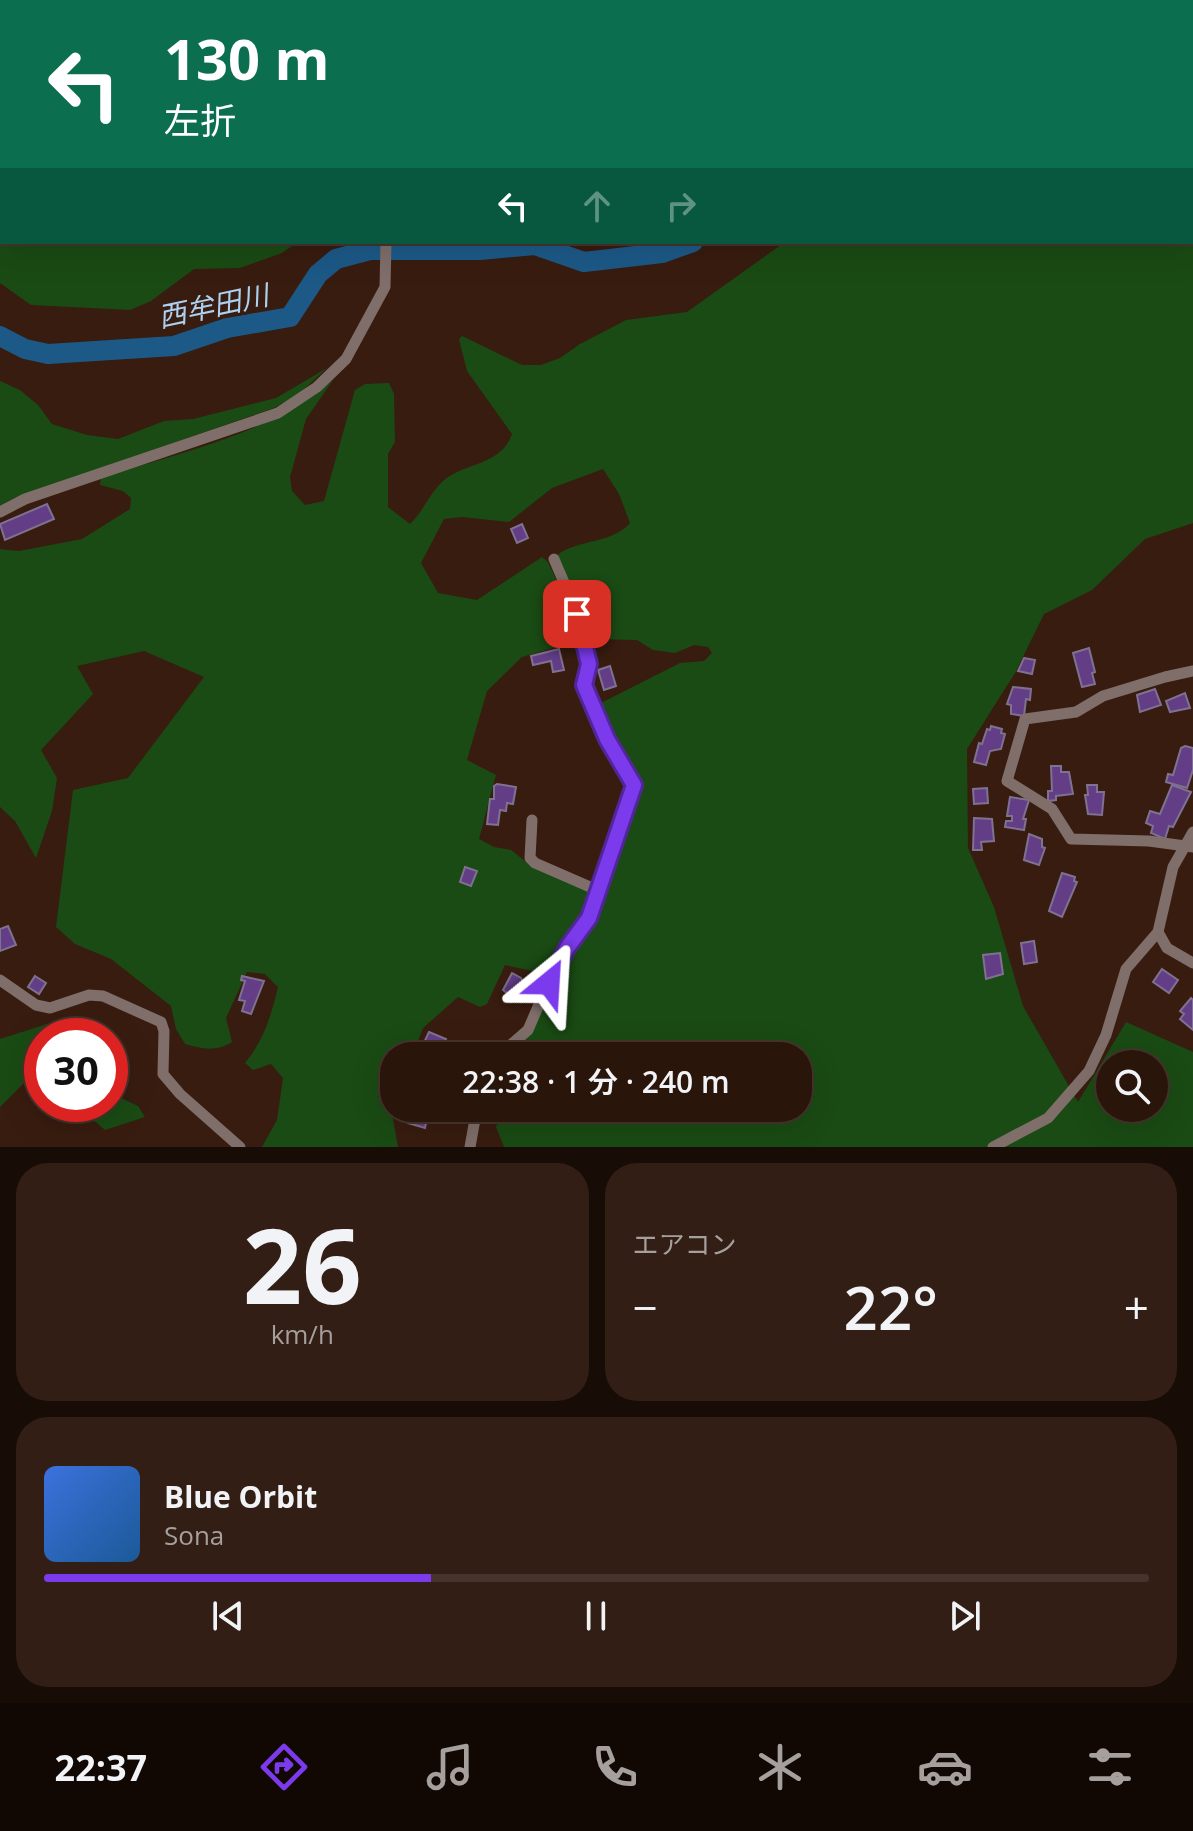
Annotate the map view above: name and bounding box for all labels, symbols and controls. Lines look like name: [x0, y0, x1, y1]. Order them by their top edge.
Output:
text: 130 m: [164, 20, 330, 96]
icon: left: [32, 32, 136, 136]
text: 左折: [164, 96, 236, 145]
icon: left: [491, 184, 535, 228]
icon: ahead: [575, 184, 619, 228]
icon: right: [659, 184, 703, 228]
water label: 西牟田川: [154, 274, 275, 335]
pin: [543, 580, 611, 648]
icon: arrive: [555, 592, 599, 636]
position arrow: [507, 941, 591, 1025]
speed limit sign: 30: [24, 1018, 128, 1122]
map controls: [1096, 1050, 1168, 1122]
button: search: [1096, 1050, 1168, 1122]
text: 22:38 · 1 分 · 240 m: [462, 1061, 730, 1102]
text: 26: [243, 1193, 362, 1334]
text: エアコン: [633, 1226, 737, 1262]
text: 22°: [844, 1266, 938, 1348]
text: −: [633, 1277, 658, 1337]
text: +: [1124, 1277, 1149, 1337]
text: km/h: [271, 1316, 334, 1352]
text: Blue Orbit: [164, 1476, 317, 1517]
text: Sona: [164, 1517, 224, 1553]
icon: previous: [206, 1594, 250, 1638]
icon: pause: [574, 1594, 618, 1638]
icon: next: [943, 1594, 987, 1638]
icon: directions: [256, 1739, 312, 1795]
icon: music: [422, 1739, 478, 1795]
icon: phone: [587, 1739, 643, 1795]
icon: climate: [752, 1739, 808, 1795]
icon: car: [917, 1739, 973, 1795]
icon: filters: [1082, 1739, 1138, 1795]
text: 22:37: [55, 1743, 147, 1792]

